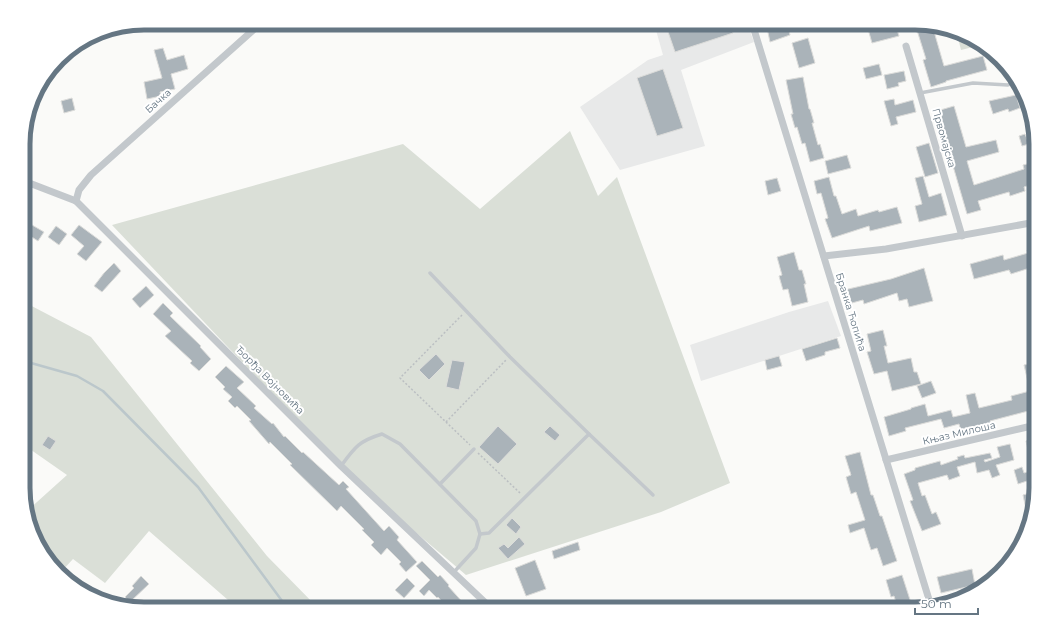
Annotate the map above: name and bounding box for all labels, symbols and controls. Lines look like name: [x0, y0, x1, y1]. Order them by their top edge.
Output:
street label: Бачка: [142, 86, 174, 116]
street label: Првомајска: [929, 107, 959, 169]
street label: Бранка Ћопића: [833, 271, 869, 353]
street label: Ђорђа Војновића: [233, 343, 307, 417]
street label: Књаз Милоша: [921, 418, 997, 448]
scale bar: [915, 590, 978, 616]
text: 50 m: [921, 596, 952, 611]

